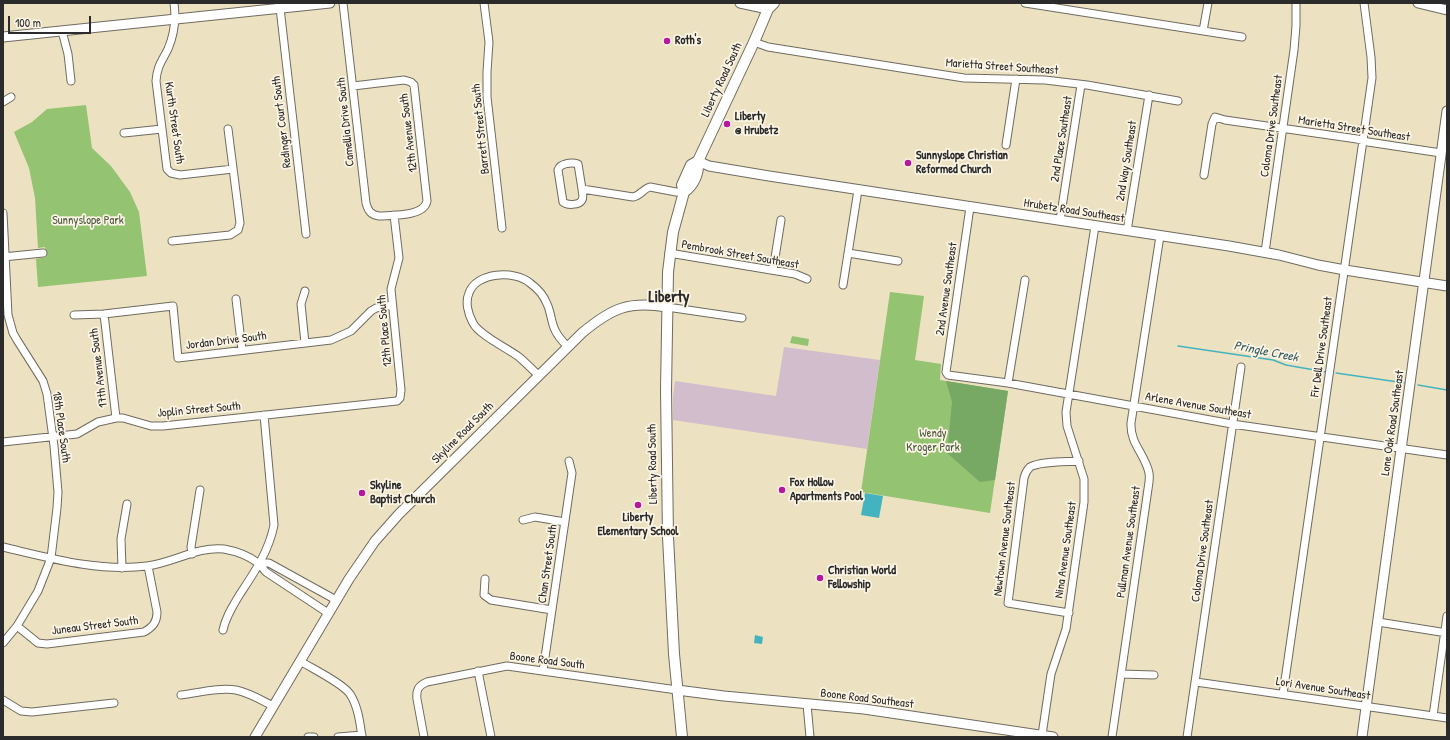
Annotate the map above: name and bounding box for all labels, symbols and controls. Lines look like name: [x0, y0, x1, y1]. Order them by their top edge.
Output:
scale bar: [10, 8, 93, 34]
text: 100 m: [15, 14, 41, 31]
place label: Roth's: [675, 34, 701, 48]
marker: Roth's: [662, 36, 672, 46]
street label: Liberty Road South: [699, 41, 745, 119]
street label: Marietta Street Southeast: [945, 56, 1059, 78]
street label: Coloma Drive Southeast: [1258, 74, 1286, 178]
street label: Redinger Court South: [269, 75, 295, 169]
street label: Camellia Drive South: [334, 77, 358, 167]
street label: Kurth Street South: [161, 81, 187, 165]
street label: Barrett Street South: [469, 83, 493, 175]
street label: 12th Avenue South: [397, 93, 421, 173]
street label: 2nd Place Southeast: [1048, 95, 1076, 183]
place label: Liberty @ Hrubetz: [735, 110, 778, 138]
street label: Marietta Street Southeast: [1297, 113, 1411, 145]
marker: Liberty @ Hrubetz: [722, 119, 732, 129]
street label: 2nd Way Southeast: [1114, 120, 1140, 202]
place label: Sunnyslope Christian Reformed Church: [916, 149, 1008, 177]
marker: Sunnyslope Christian Reformed Church: [903, 158, 913, 168]
street label: Hrubetz Road Southeast: [1023, 196, 1125, 226]
park label: Sunnyslope Park: [52, 214, 124, 228]
street label: Pembrook Street Southeast: [680, 238, 800, 272]
street label: 2nd Avenue Southeast: [933, 241, 961, 337]
district label: Liberty: [649, 288, 689, 308]
street label: 12th Place South: [375, 294, 395, 368]
street label: Fir Dell Drive Southeast: [1308, 296, 1336, 398]
street label: 17th Avenue South: [87, 328, 111, 408]
street label: Jordan Drive South: [185, 329, 267, 353]
water label: Pringle Creek: [1232, 338, 1300, 366]
street label: Lone Oak Road Southeast: [1378, 369, 1408, 477]
street label: Arlene Avenue Southeast: [1144, 390, 1252, 422]
street label: 18th Place South: [49, 391, 73, 463]
street label: Joplin Street South: [157, 399, 241, 421]
street label: Skyline Road South: [429, 399, 497, 467]
street label: Liberty Road South: [645, 424, 661, 504]
park label: Wendy Kroger Park: [906, 427, 960, 455]
place label: Fox Hollow Apartments Pool: [790, 476, 863, 504]
place label: Skyline Baptist Church: [370, 479, 435, 507]
street label: Newtown Avenue Southeast: [991, 481, 1019, 597]
marker: Fox Hollow Apartments Pool: [777, 485, 787, 495]
street label: Pullman Avenue Southeast: [1114, 485, 1144, 599]
marker: Skyline Baptist Church: [357, 488, 367, 498]
street label: Coloma Drive Southeast: [1189, 499, 1217, 603]
marker: Liberty Elementary School: [633, 500, 643, 510]
street label: Nina Avenue Southeast: [1052, 501, 1080, 599]
place label: Liberty Elementary School: [598, 511, 678, 539]
street label: Chan Street South: [535, 524, 561, 604]
place label: Christian World Fellowship: [828, 564, 896, 592]
marker: Christian World Fellowship: [815, 573, 825, 583]
street label: Juneau Street South: [51, 614, 139, 638]
street label: Boone Road South: [509, 649, 585, 673]
street label: Lori Avenue Southeast: [1275, 674, 1371, 704]
street label: Boone Road Southeast: [820, 686, 914, 712]

